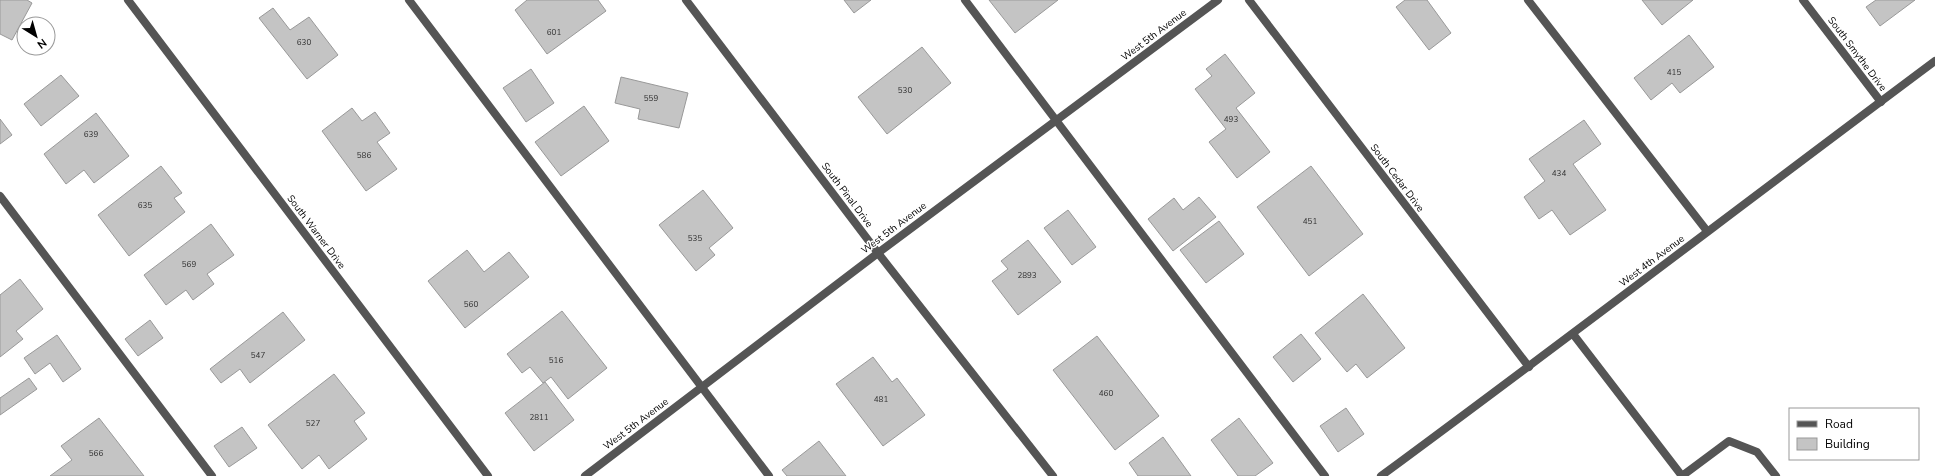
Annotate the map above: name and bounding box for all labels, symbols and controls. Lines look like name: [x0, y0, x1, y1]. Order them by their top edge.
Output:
street label: West 5th Avenue: [1118, 6, 1190, 64]
street label: South Smythe Drive: [1824, 14, 1890, 94]
north arrow: [16, 16, 56, 56]
house number: 601: [547, 27, 561, 38]
text: N: [34, 35, 50, 52]
house number: 630: [297, 37, 311, 48]
house number: 415: [1667, 67, 1681, 78]
house number: 530: [898, 85, 912, 96]
house number: 559: [644, 93, 658, 104]
house number: 493: [1224, 114, 1238, 125]
house number: 639: [84, 129, 98, 140]
street label: South Cedar Drive: [1367, 141, 1427, 215]
house number: 586: [357, 150, 371, 161]
street label: South Pinal Drive: [818, 160, 876, 230]
house number: 434: [1552, 168, 1566, 179]
street label: South Warner Drive: [284, 192, 348, 272]
street label: West 5th Avenue: [858, 199, 930, 257]
house number: 635: [138, 200, 152, 211]
house number: 451: [1303, 216, 1317, 227]
street label: West 4th Avenue: [1616, 232, 1688, 290]
house number: 535: [688, 233, 702, 244]
house number: 569: [182, 259, 196, 270]
house number: 2893: [1017, 270, 1037, 281]
house number: 560: [464, 299, 478, 310]
house number: 547: [251, 350, 265, 361]
house number: 516: [549, 355, 563, 366]
house number: 460: [1099, 388, 1113, 399]
house number: 481: [874, 394, 888, 405]
street label: West 5th Avenue: [600, 395, 672, 453]
legend: [1789, 408, 1919, 460]
house number: 2811: [529, 412, 549, 423]
text: Road: [1825, 416, 1853, 432]
house number: 527: [306, 418, 320, 429]
text: Building: [1825, 436, 1870, 452]
house number: 566: [89, 448, 103, 459]

